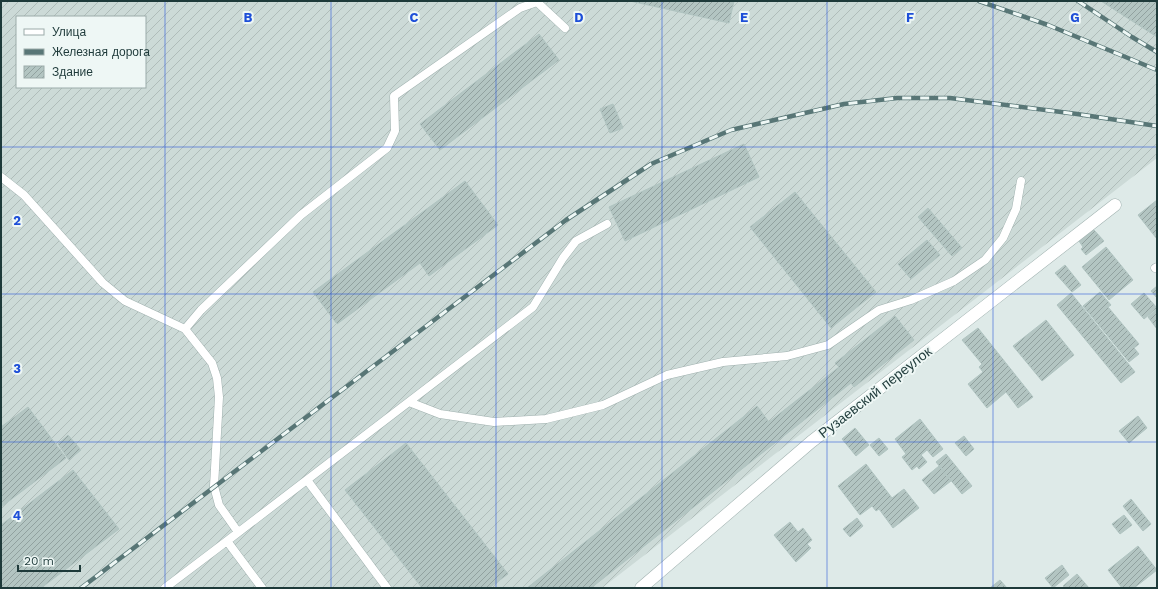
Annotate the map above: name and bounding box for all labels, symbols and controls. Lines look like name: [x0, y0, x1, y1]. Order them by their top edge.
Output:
text: B: [244, 10, 253, 25]
text: C: [410, 10, 419, 25]
text: D: [574, 10, 584, 25]
text: E: [740, 10, 748, 25]
text: F: [906, 10, 914, 25]
text: G: [1070, 10, 1080, 25]
legend: [16, 16, 146, 88]
text: Улица: [52, 25, 86, 39]
text: Железная дорога: [52, 45, 150, 59]
text: Здание: [52, 65, 93, 79]
text: 2: [13, 213, 21, 228]
street label: Рузаевский переулок: [815, 342, 935, 441]
text: 3: [13, 361, 21, 376]
text: 4: [13, 508, 22, 523]
scale bar: [18, 547, 80, 573]
text: 20 m: [24, 554, 54, 568]

